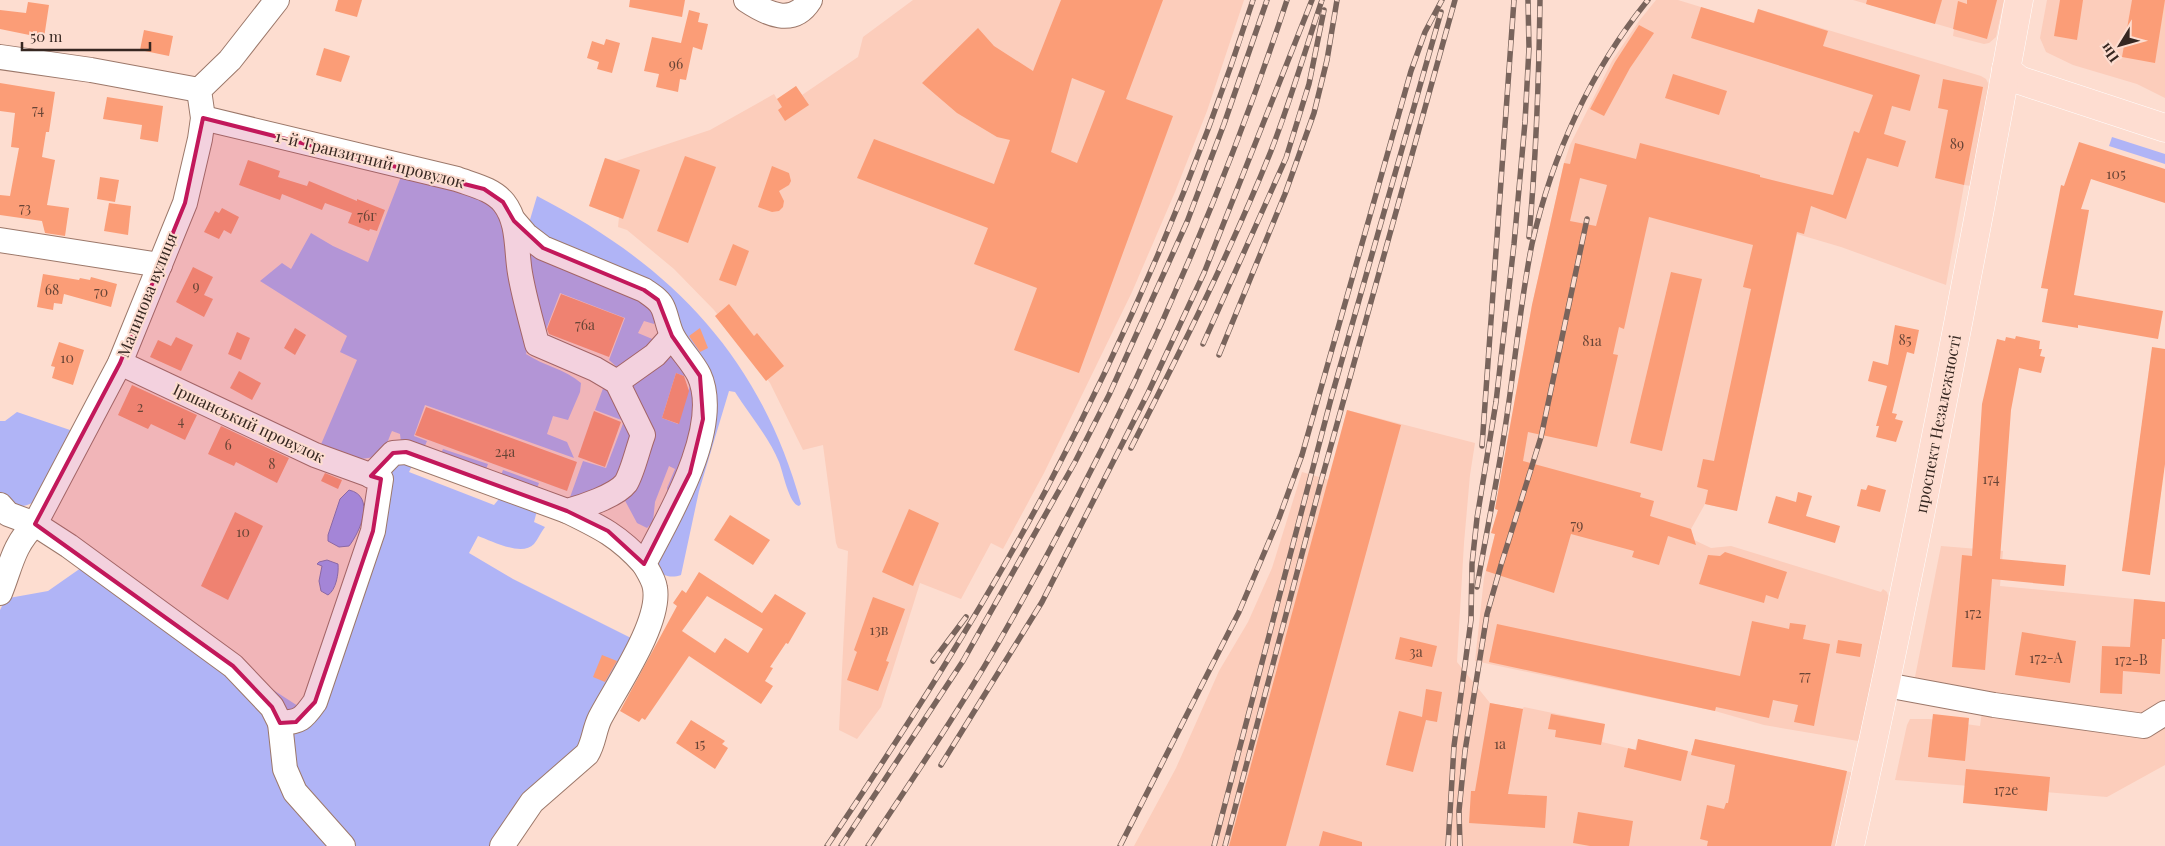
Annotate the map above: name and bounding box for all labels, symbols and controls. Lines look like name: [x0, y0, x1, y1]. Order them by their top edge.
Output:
scale bar: [22, 20, 150, 52]
north arrow: [2095, 20, 2145, 70]
text: 50 m: [30, 26, 63, 46]
text: Пн: [2096, 39, 2123, 67]
house number: 96: [669, 54, 683, 73]
house number: 74: [32, 100, 44, 119]
street label: 1-й Транзитний провулок: [273, 125, 467, 192]
house number: 89: [1950, 134, 1964, 153]
house number: 105: [2106, 164, 2126, 183]
house number: 73: [19, 198, 31, 217]
house number: 76г: [357, 206, 377, 225]
street label: Малинова вулиця: [112, 229, 181, 360]
house number: 9: [192, 276, 200, 295]
house number: 68: [45, 280, 59, 299]
house number: 70: [94, 282, 108, 301]
house number: 76а: [575, 315, 595, 334]
house number: 85: [1898, 330, 1912, 349]
house number: 81а: [1582, 331, 1602, 350]
street label: проспект Незалежності: [1910, 333, 1965, 515]
house number: 10: [60, 348, 74, 367]
street label: Іршанський провулок: [170, 378, 328, 467]
house number: 2: [137, 397, 144, 416]
house number: 4: [178, 411, 185, 430]
house number: 6: [224, 435, 232, 454]
house number: 24а: [495, 442, 515, 461]
house number: 8: [268, 454, 276, 473]
house number: 174: [1982, 469, 2000, 488]
house number: 79: [1571, 515, 1583, 534]
house number: 10: [236, 522, 250, 541]
house number: 172: [1964, 603, 1982, 622]
house number: 13в: [870, 620, 889, 639]
house number: 3а: [1409, 642, 1423, 661]
house number: 172-А: [2029, 648, 2063, 667]
house number: 172-В: [2114, 650, 2148, 669]
house number: 77: [1799, 666, 1811, 685]
house number: 15: [695, 734, 706, 753]
house number: 1а: [1494, 734, 1506, 753]
house number: 172е: [1994, 780, 2018, 799]

